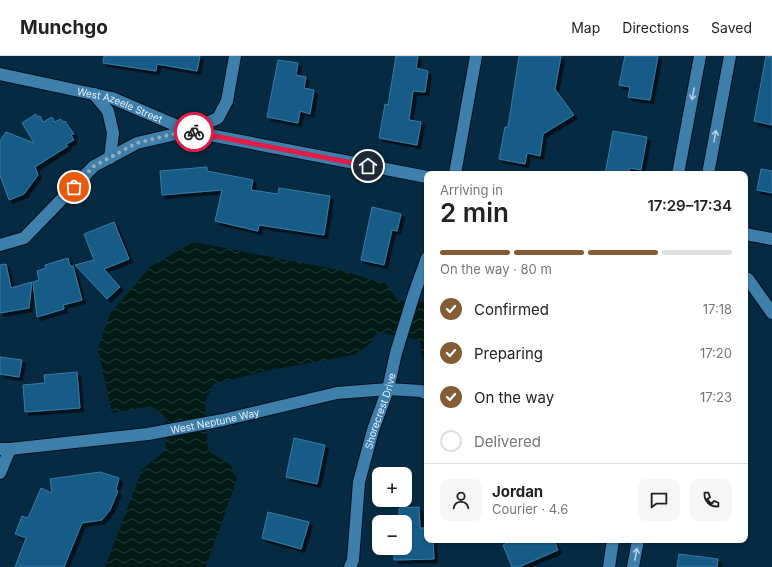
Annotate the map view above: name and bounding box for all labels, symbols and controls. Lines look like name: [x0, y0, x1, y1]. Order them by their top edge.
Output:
text: Munchgo: [20, 16, 108, 39]
text: Map: [571, 19, 600, 36]
text: Directions: [622, 19, 689, 36]
text: Saved: [711, 19, 752, 36]
street label: West Azeele Street: [76, 85, 165, 125]
one-way arrow: [688, 87, 696, 100]
courier: [174, 112, 214, 152]
icon: bike: [183, 121, 205, 143]
one-way arrow: [712, 130, 720, 143]
pin: [351, 149, 385, 183]
icon: home: [357, 155, 379, 177]
pin: [57, 170, 91, 204]
icon: bag: [63, 176, 85, 198]
text: Arriving in: [440, 182, 503, 198]
text: 17:29–17:34: [648, 196, 732, 215]
text: 2 min: [440, 197, 509, 228]
text: On the way · 80 m: [440, 261, 552, 277]
icon: check: [440, 298, 462, 320]
text: Confirmed: [474, 300, 549, 319]
text: 17:18: [703, 301, 732, 317]
icon: check: [440, 342, 462, 364]
text: Preparing: [474, 344, 543, 363]
text: 17:20: [700, 345, 732, 361]
street label: Shorecrest Drive: [362, 372, 397, 450]
icon: check: [440, 386, 462, 408]
text: On the way: [474, 388, 554, 407]
text: 17:23: [700, 389, 732, 405]
street label: West Neptune Way: [170, 406, 261, 436]
text: Delivered: [474, 432, 541, 451]
map controls: [372, 467, 412, 555]
button: +: [372, 467, 412, 507]
button: person: [440, 479, 482, 521]
button: chat: [638, 479, 680, 521]
button: phone: [690, 479, 732, 521]
text: Jordan: [492, 482, 543, 501]
text: Courier · 4.6: [492, 501, 568, 517]
button: −: [372, 515, 412, 555]
one-way arrow: [632, 547, 640, 560]

